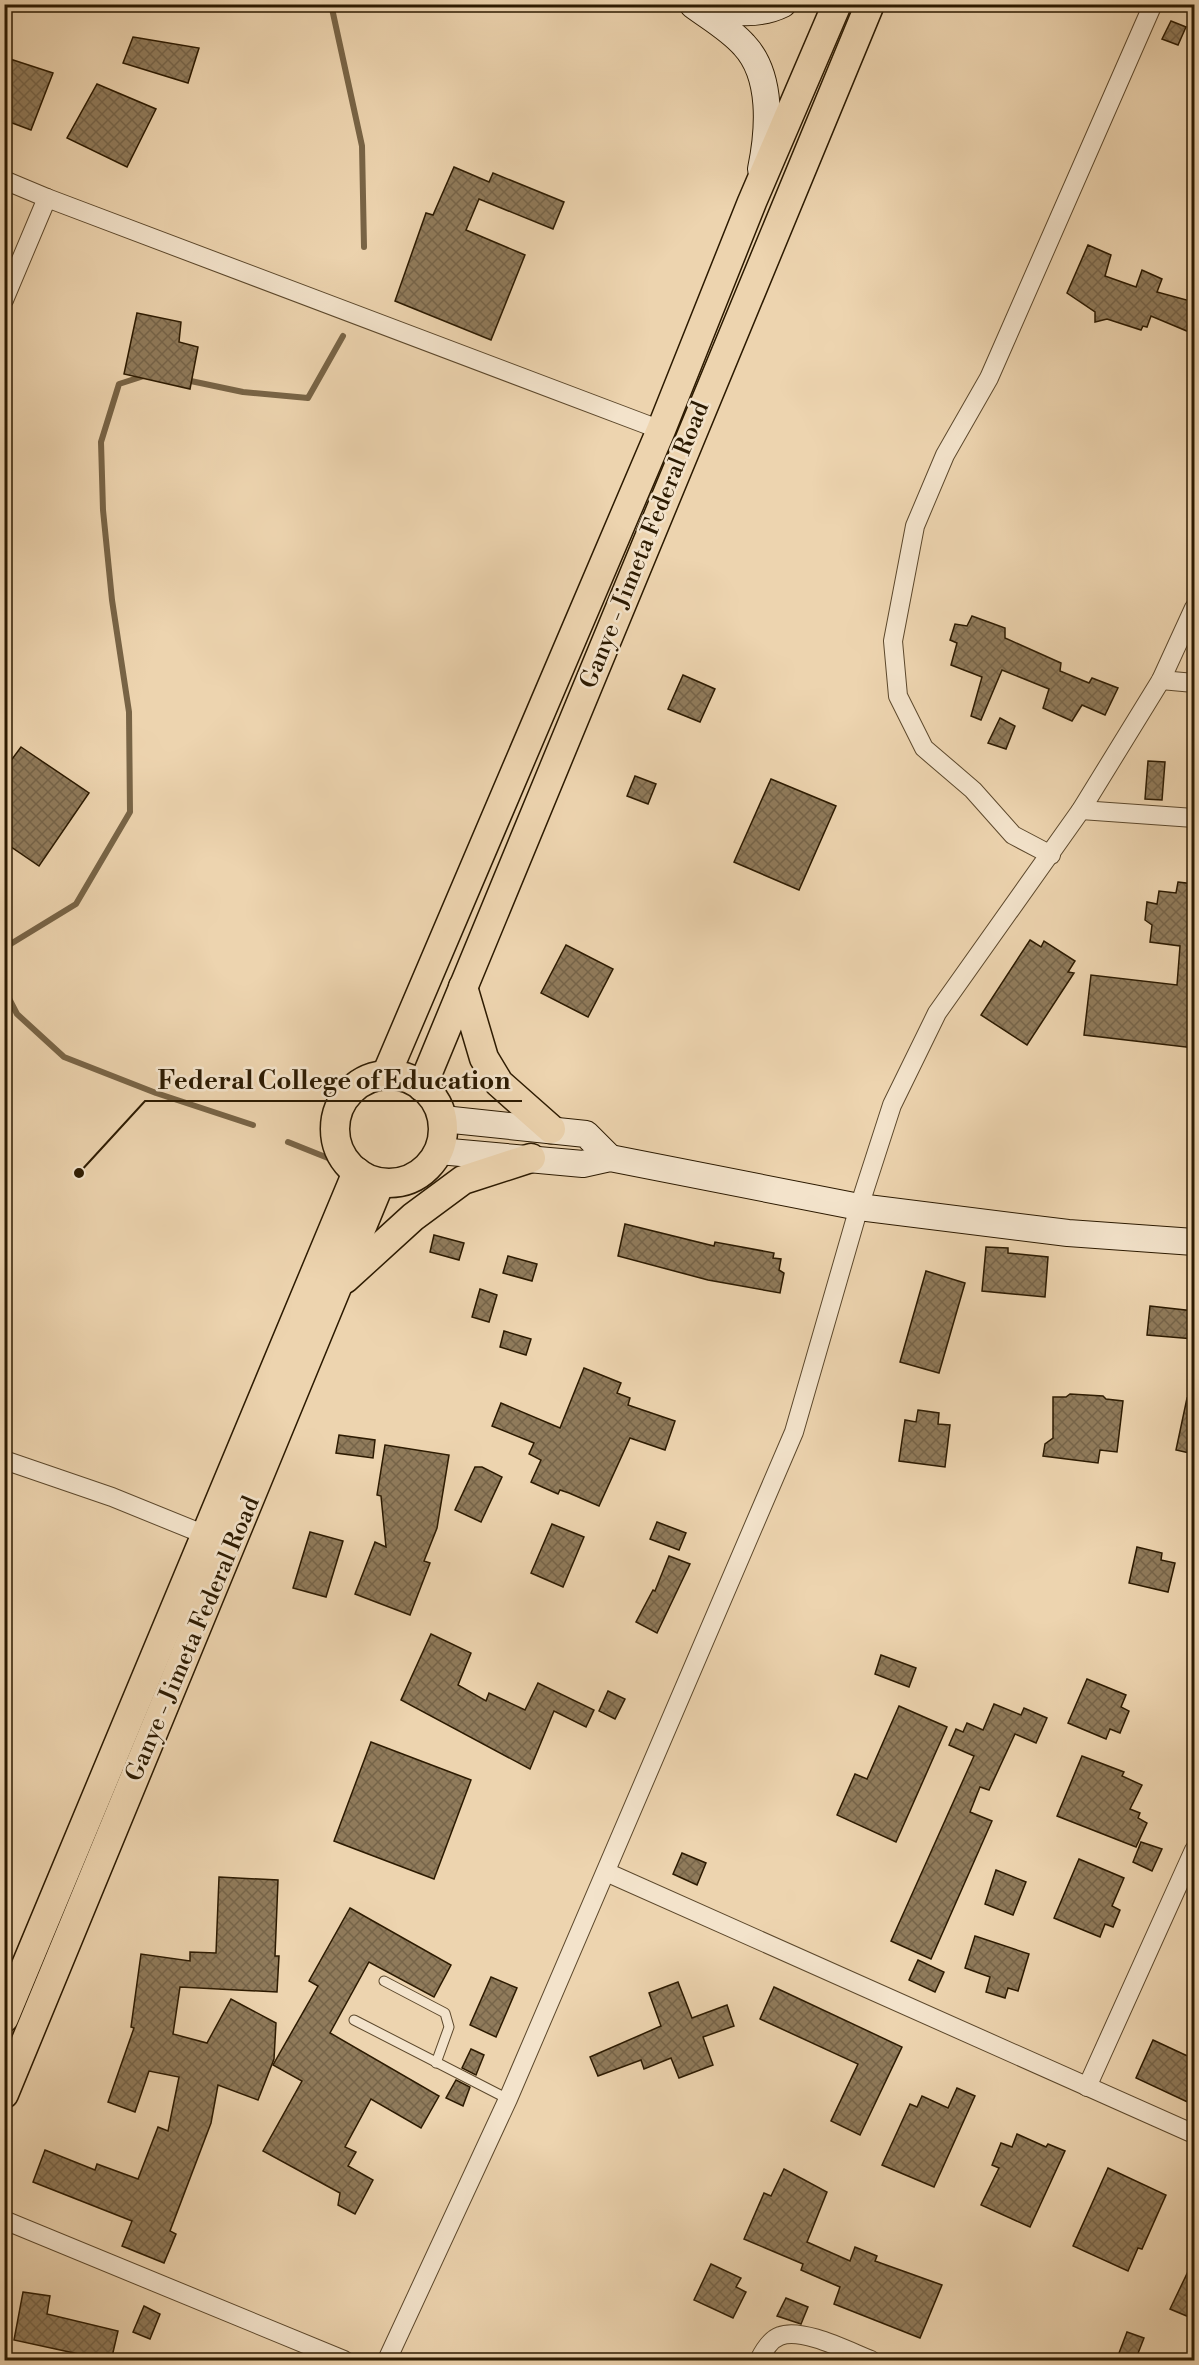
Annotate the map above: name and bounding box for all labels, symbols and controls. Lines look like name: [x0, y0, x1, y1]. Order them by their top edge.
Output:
street label: Ganye - Jimeta Federal Road: [574, 397, 717, 693]
callout: Federal College of Education: [145, 1057, 522, 1101]
text: Federal College of Education: [158, 1065, 510, 1097]
street label: Ganye - Jimeta Federal Road: [119, 1492, 267, 1786]

